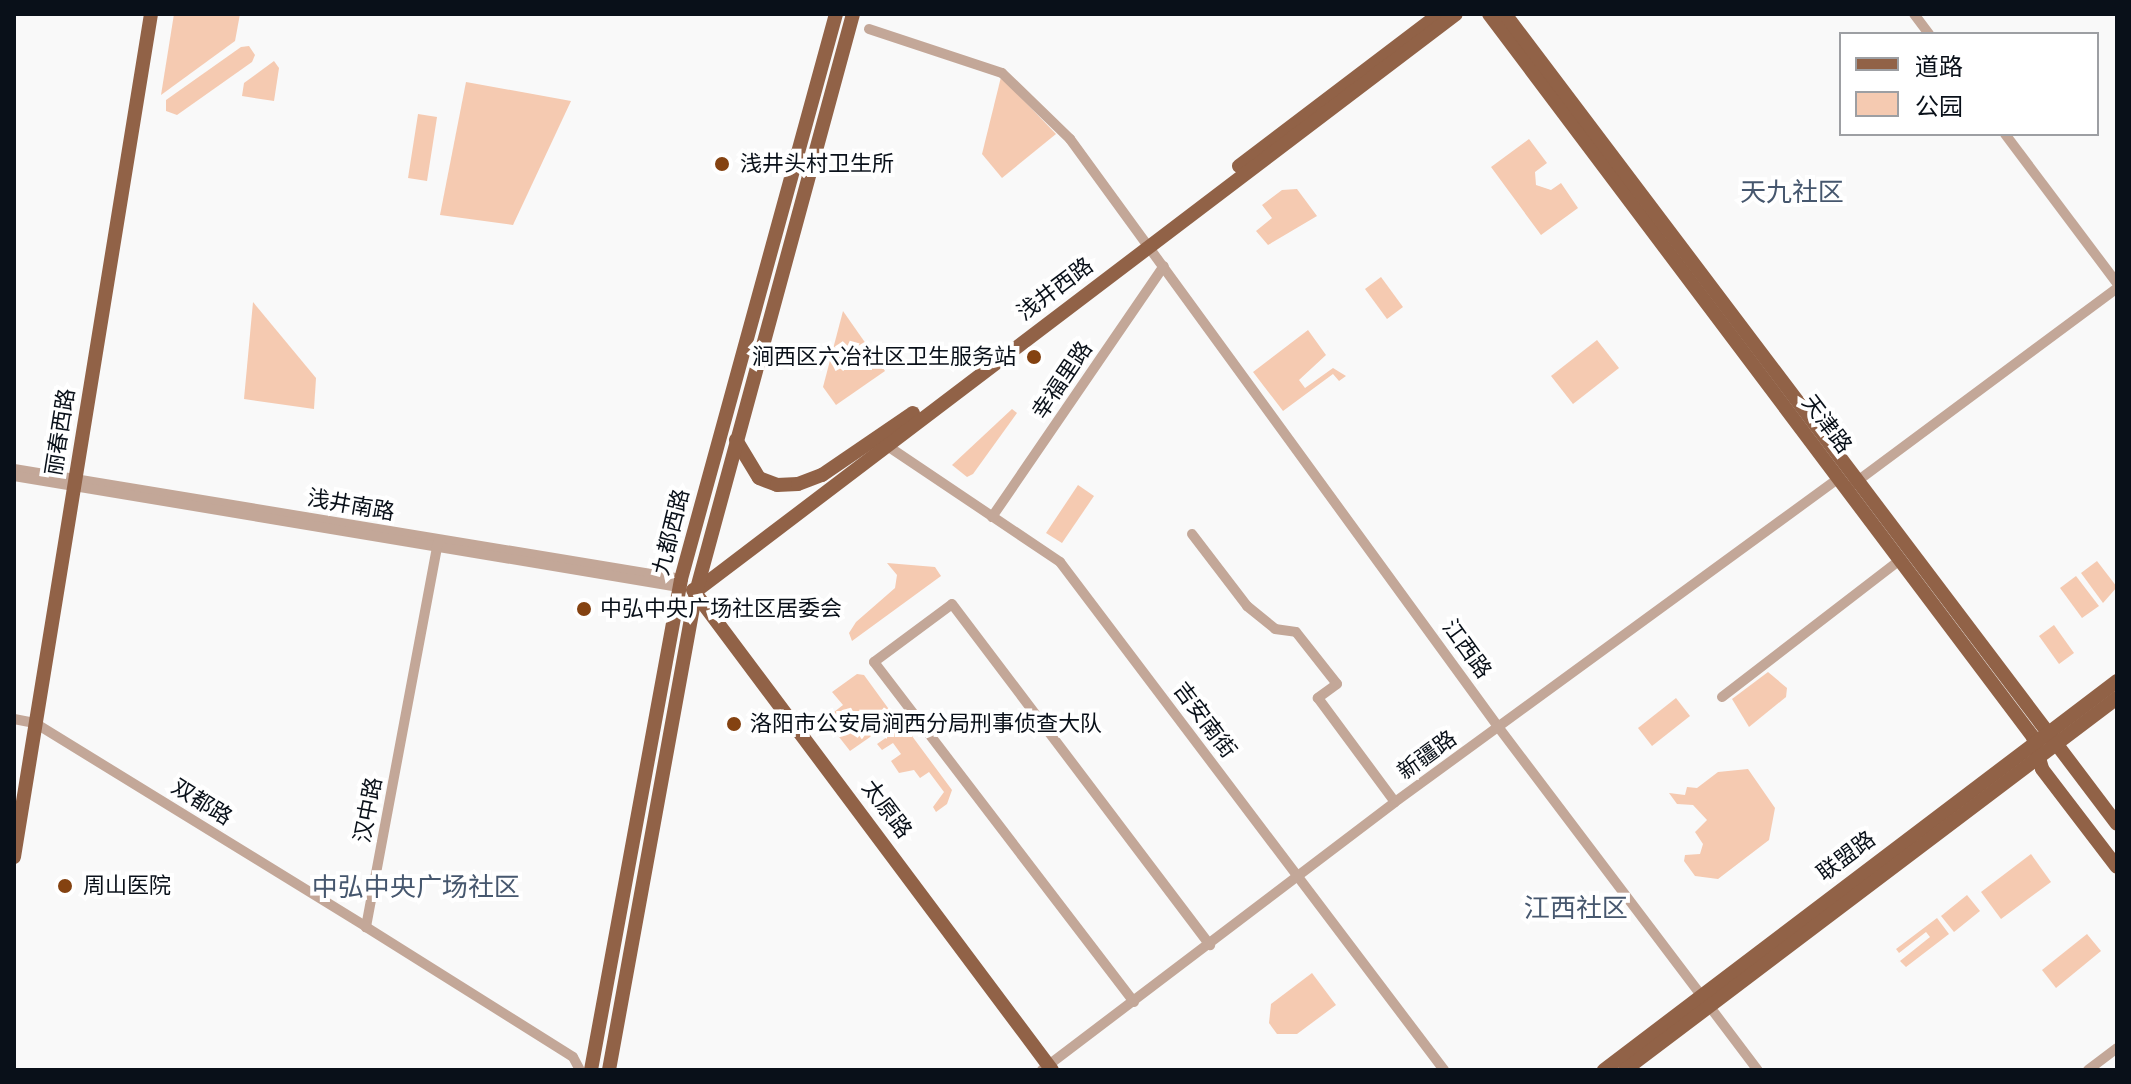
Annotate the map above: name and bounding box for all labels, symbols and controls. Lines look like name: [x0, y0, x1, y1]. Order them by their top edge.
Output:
legend: [1839, 32, 2099, 136]
text: 道路: [1915, 52, 1963, 82]
text: 公园: [1915, 92, 1963, 122]
place label: 浅井头村卫生所: [740, 151, 894, 177]
marker: 浅井头村卫生所: [711, 153, 733, 175]
district label: 天九社区: [1740, 178, 1844, 210]
street label: 浅井西路: [1012, 252, 1098, 326]
street label: 幸福里路: [1026, 336, 1098, 424]
place label: 涧西区六冶社区卫生服务站: [752, 344, 1016, 370]
marker: 涧西区六冶社区卫生服务站: [1023, 346, 1045, 368]
street label: 丽春西路: [40, 386, 80, 478]
street label: 天津路: [1797, 390, 1857, 458]
street label: 浅井南路: [305, 484, 397, 526]
street label: 九都西路: [648, 486, 694, 578]
place label: 中弘中央广场社区居委会: [600, 596, 842, 622]
marker: 中弘中央广场社区居委会: [575, 600, 593, 618]
street label: 江西路: [1437, 615, 1497, 683]
street label: 吉安南街: [1168, 677, 1242, 763]
place label: 洛阳市公安局涧西分局刑事侦查大队: [750, 711, 1102, 737]
marker: 洛阳市公安局涧西分局刑事侦查大队: [725, 715, 743, 733]
street label: 新疆路: [1393, 725, 1461, 785]
street label: 双都路: [167, 773, 237, 831]
street label: 汉中路: [349, 775, 387, 845]
street label: 太原路: [857, 775, 917, 843]
street label: 联盟路: [1812, 826, 1880, 886]
place label: 周山医院: [83, 873, 171, 899]
district label: 中弘中央广场社区: [312, 873, 520, 905]
marker: 周山医院: [54, 875, 76, 897]
district label: 江西社区: [1524, 894, 1628, 926]

